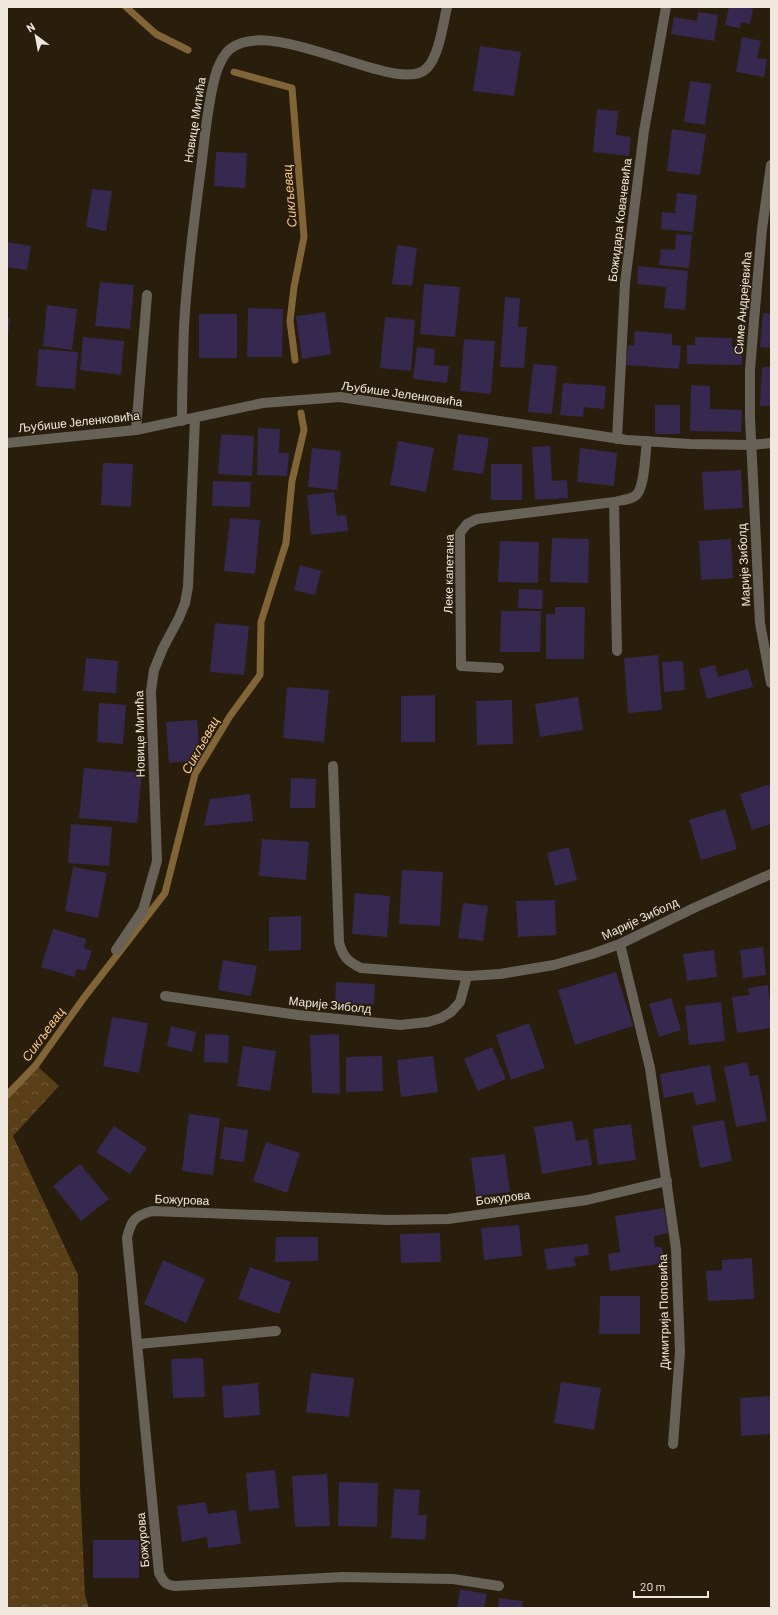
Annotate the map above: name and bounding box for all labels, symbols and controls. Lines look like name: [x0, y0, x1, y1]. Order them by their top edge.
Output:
north arrow: [16, 16, 56, 56]
text: N: [24, 20, 37, 35]
street label: Новице Митића: [180, 76, 209, 164]
street label: Божидара Ковачевића: [604, 157, 635, 283]
water label: Сикљевац: [278, 164, 300, 228]
street label: Симе Андрејевића: [731, 250, 755, 355]
street label: Љубише Јеленковића: [341, 378, 464, 409]
street label: Љубише Јеленковића: [17, 408, 141, 435]
street label: Марије Зиболд: [734, 523, 753, 607]
street label: Леке капетана: [440, 534, 456, 614]
street label: Новице Митића: [131, 690, 148, 777]
water label: Сикљевац: [178, 714, 222, 776]
street label: Марије Зиболд: [599, 894, 681, 943]
street label: Марије Зиболд: [288, 993, 372, 1016]
water label: Сикљевац: [18, 1004, 68, 1064]
street label: Божурова: [475, 1187, 531, 1208]
street label: Божурова: [154, 1191, 210, 1208]
street label: Димитрија Поповића: [655, 1254, 672, 1370]
street label: Божурова: [133, 1512, 152, 1568]
scale bar: [634, 1573, 708, 1599]
text: 20 m: [640, 1579, 666, 1593]

